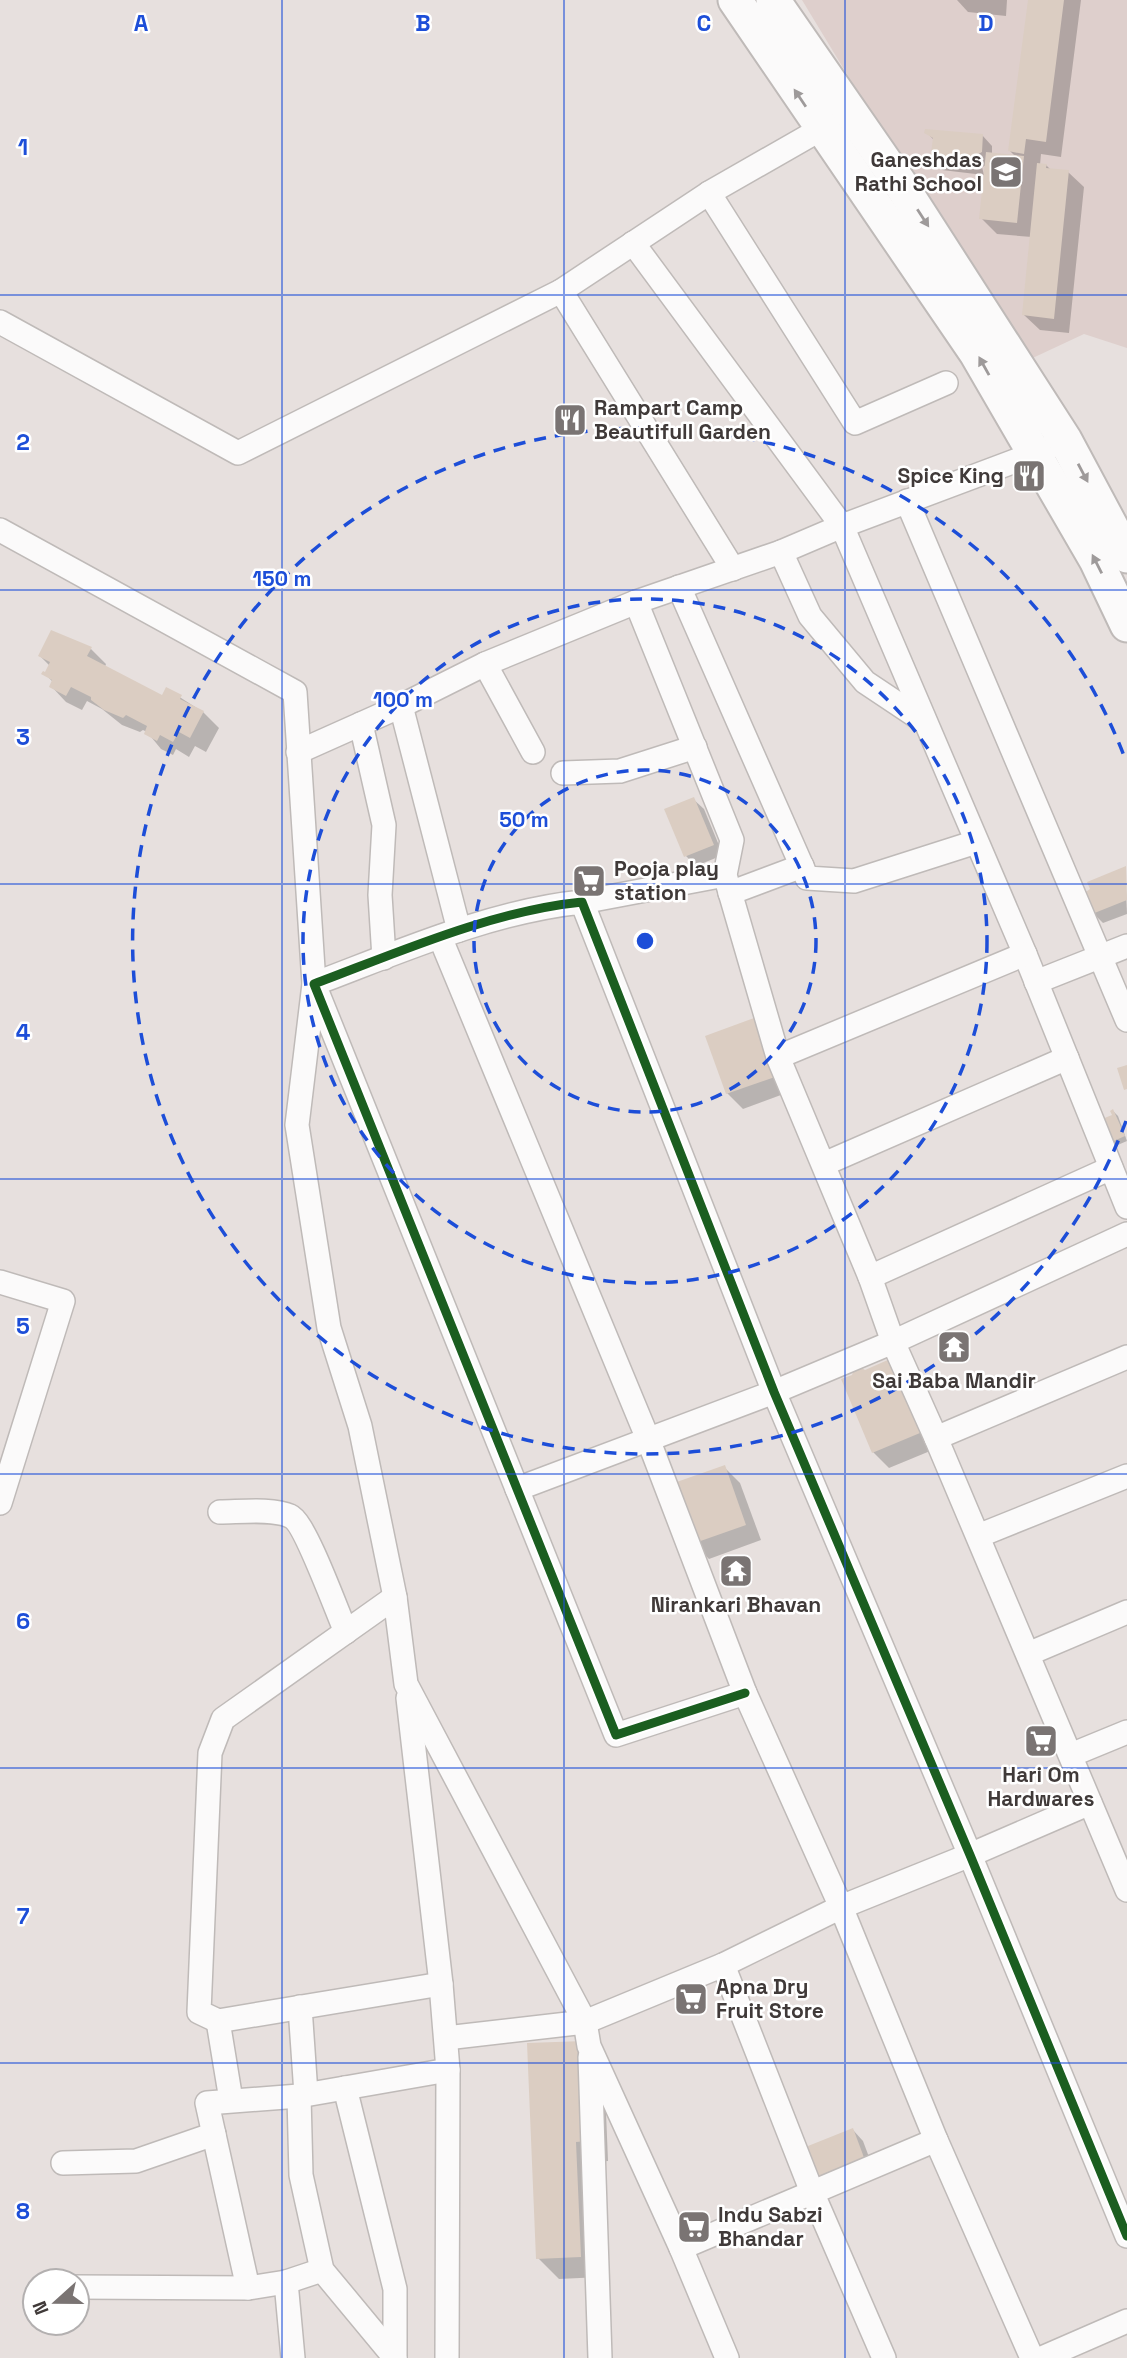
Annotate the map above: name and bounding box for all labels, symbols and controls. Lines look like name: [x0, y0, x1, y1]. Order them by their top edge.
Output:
text: A: [134, 8, 149, 38]
text: B: [415, 8, 431, 38]
text: C: [697, 8, 711, 38]
text: D: [978, 8, 994, 38]
one-way arrow: [793, 89, 807, 107]
text: 1: [18, 132, 28, 162]
place label: Ganeshdas Rathi School: [855, 146, 982, 197]
school or university icon: Ganeshdas Rathi School: [987, 153, 1025, 191]
one-way arrow: [916, 208, 929, 228]
one-way arrow: [978, 357, 990, 376]
place label: Rampart Camp Beautifull Garden: [594, 394, 771, 445]
restaurant icon: Rampart Camp Beautifull Garden: [551, 401, 589, 439]
text: 2: [16, 427, 30, 457]
restaurant icon: Spice King: [1010, 457, 1048, 495]
place label: Spice King: [897, 462, 1004, 489]
one-way arrow: [1077, 463, 1088, 483]
one-way arrow: [1092, 553, 1104, 573]
text: 150 m: [253, 565, 311, 592]
text: 100 m: [373, 686, 433, 713]
text: 3: [16, 722, 30, 752]
text: 50 m: [499, 806, 549, 833]
place label: Pooja play station: [614, 855, 719, 906]
supermarket icon: Pooja play station: [570, 862, 608, 900]
centre of rings: [633, 929, 657, 953]
text: 4: [16, 1017, 31, 1047]
text: 5: [16, 1311, 30, 1341]
temple icon: Sai Baba Mandir: [935, 1328, 973, 1366]
place label: Sai Baba Mandir: [872, 1367, 1036, 1394]
temple icon: Nirankari Bhavan: [717, 1552, 755, 1590]
place label: Nirankari Bhavan: [651, 1591, 821, 1618]
text: 6: [16, 1606, 30, 1636]
supermarket icon: Hari Om Hardwares: [1022, 1722, 1060, 1760]
place label: Hari Om Hardwares: [988, 1761, 1094, 1812]
text: 7: [17, 1901, 30, 1931]
place label: Apna Dry Fruit Store: [716, 1973, 824, 2024]
supermarket icon: Apna Dry Fruit Store: [672, 1980, 710, 2018]
text: 8: [16, 2196, 30, 2226]
place label: Indu Sabzi Bhandar: [718, 2201, 823, 2252]
supermarket icon: Indu Sabzi Bhandar: [675, 2208, 713, 2246]
north arrow: [21, 2267, 91, 2337]
text: N: [27, 2297, 55, 2318]

